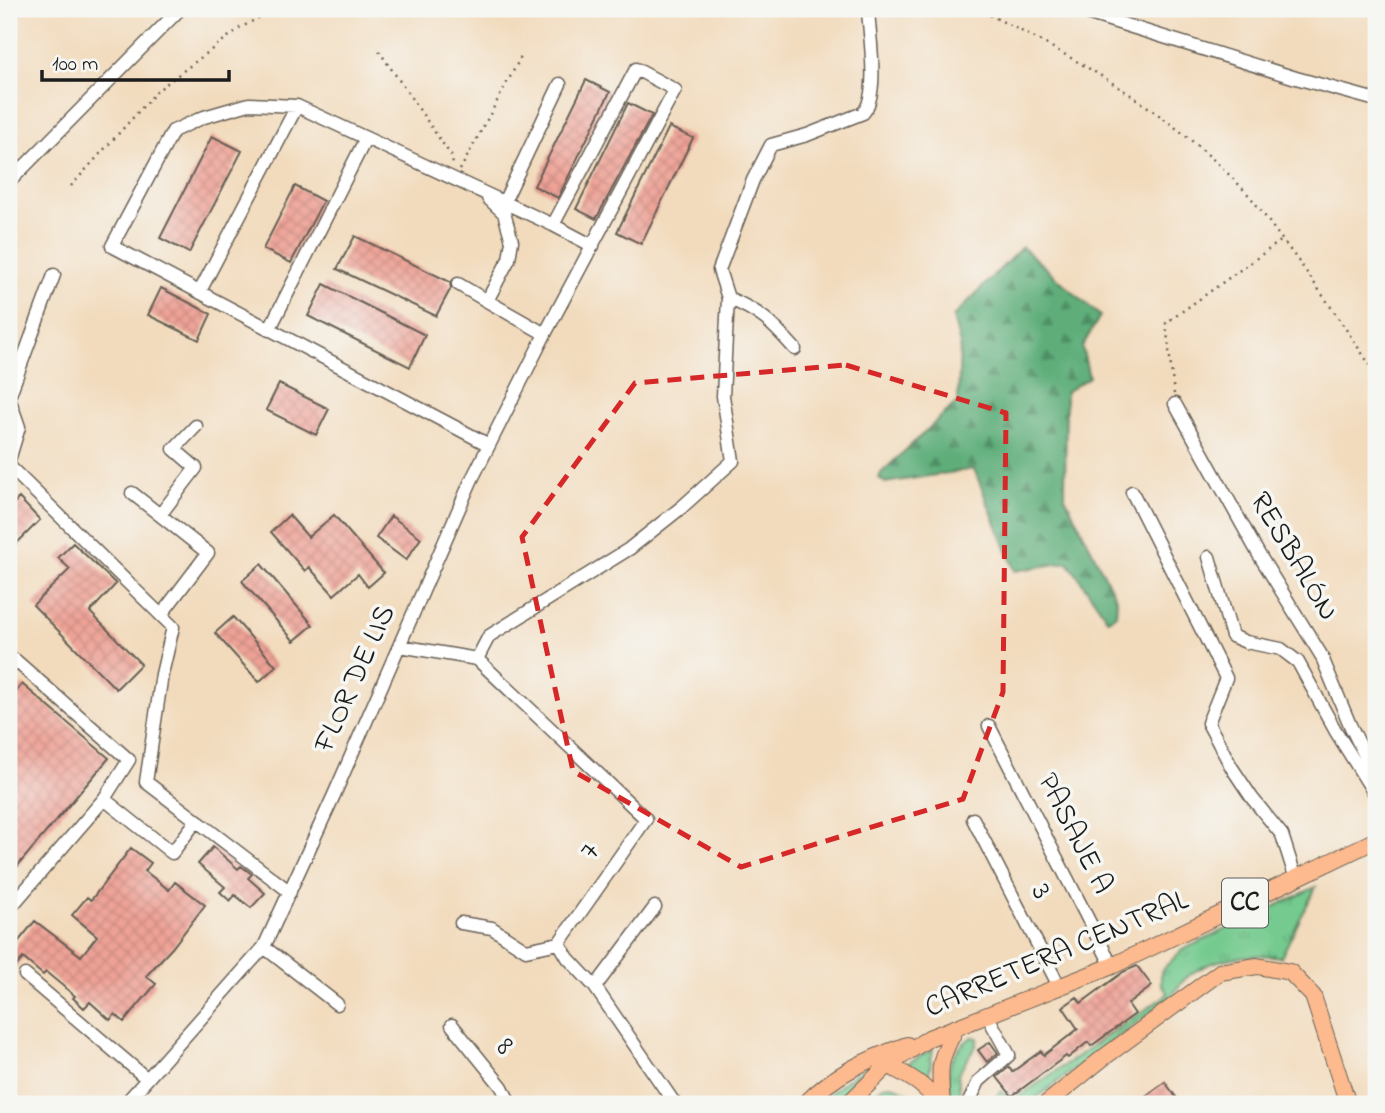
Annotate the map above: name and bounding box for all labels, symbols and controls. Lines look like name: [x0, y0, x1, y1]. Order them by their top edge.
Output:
scale bar: [42, 38, 229, 82]
text: 100 m: [52, 50, 98, 80]
street label: RESBALÓN: [1237, 484, 1349, 630]
street label: FLOR DE LIS: [303, 598, 408, 761]
street label: PASAJE A: [1025, 766, 1123, 902]
street label: 7: [569, 834, 613, 870]
street label: 3: [1018, 876, 1062, 908]
road number: CC: [1222, 878, 1268, 928]
street label: CARRETERA CENTRAL: [918, 879, 1196, 1030]
street label: 8: [483, 1029, 525, 1065]

